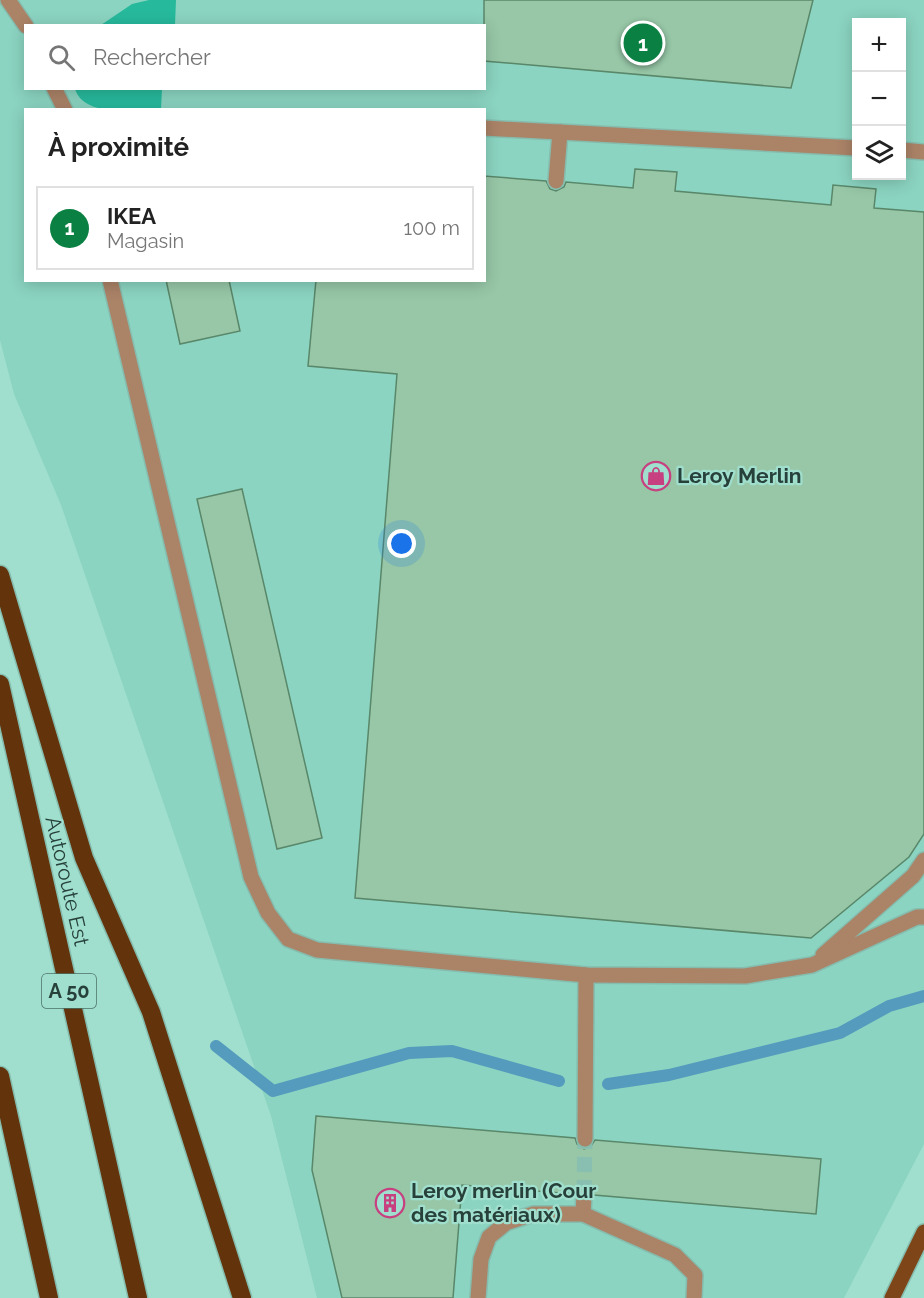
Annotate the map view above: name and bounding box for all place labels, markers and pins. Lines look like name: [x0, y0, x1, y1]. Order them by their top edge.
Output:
pin: 1: [624, 20, 662, 66]
shop icon: Leroy Merlin: [640, 460, 672, 492]
place label: Leroy Merlin: [677, 463, 802, 488]
place label: Leroy merlin (Cour des matériaux): [411, 1178, 596, 1227]
building icon: Leroy merlin (Cour des matériaux): [374, 1187, 406, 1219]

